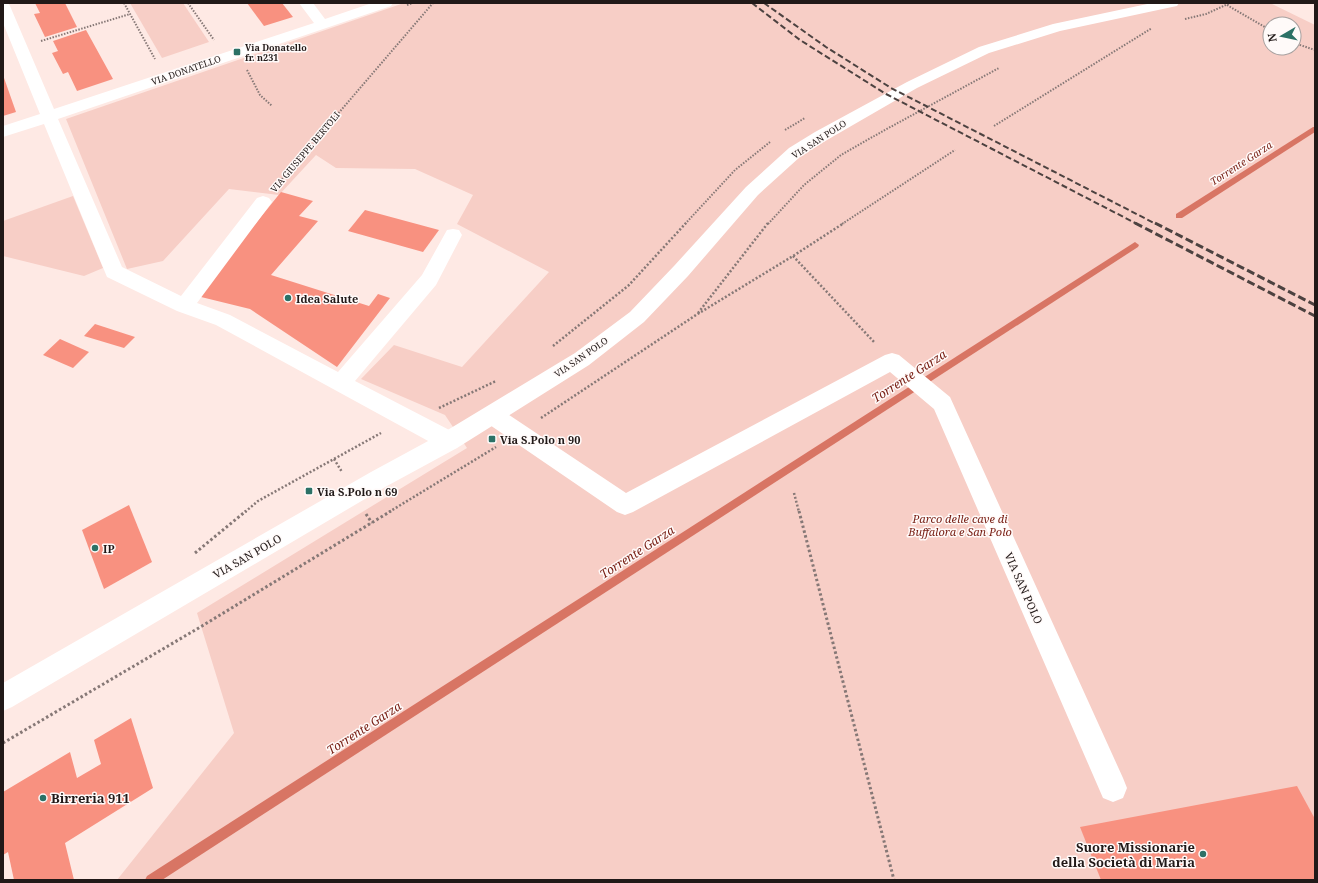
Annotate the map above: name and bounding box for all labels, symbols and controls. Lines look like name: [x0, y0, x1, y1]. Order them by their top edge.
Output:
north arrow: [1262, 16, 1302, 56]
text: N: [1263, 32, 1280, 43]
place label: Via Donatello fr. n231: [245, 41, 307, 64]
marker: Via Donatello fr. n231: [232, 47, 242, 57]
street label: VIA DONATELLO: [149, 52, 223, 88]
street label: VIA GIUSEPPE BERTOLI: [267, 109, 343, 195]
street label: VIA SAN POLO: [789, 116, 849, 162]
water label: Torrente Garza: [1207, 138, 1275, 188]
place label: Idea Salute: [296, 291, 358, 306]
marker: Idea Salute: [283, 293, 293, 303]
street label: VIA SAN POLO: [552, 334, 611, 380]
water label: Torrente Garza: [868, 346, 950, 406]
place label: Via S.Polo n 90: [500, 432, 581, 447]
marker: Via S.Polo n 90: [487, 434, 497, 444]
place label: Via S.Polo n 69: [317, 484, 398, 499]
marker: Via S.Polo n 69: [304, 486, 314, 496]
park label: Parco delle cave di Buffalora e San Polo: [907, 511, 1012, 539]
water label: Torrente Garza: [596, 522, 678, 582]
street label: VIA SAN POLO: [210, 530, 284, 582]
place label: IP: [103, 541, 114, 556]
marker: IP: [90, 543, 100, 553]
street label: VIA SAN POLO: [1002, 550, 1046, 626]
water label: Torrente Garza: [323, 698, 405, 758]
place label: Birreria 911: [51, 789, 130, 807]
marker: Birreria 911: [38, 793, 48, 803]
place label: Suore Missionarie della Società di Maria: [1052, 838, 1195, 871]
marker: Suore Missionarie della Società di Maria: [1198, 849, 1208, 859]

